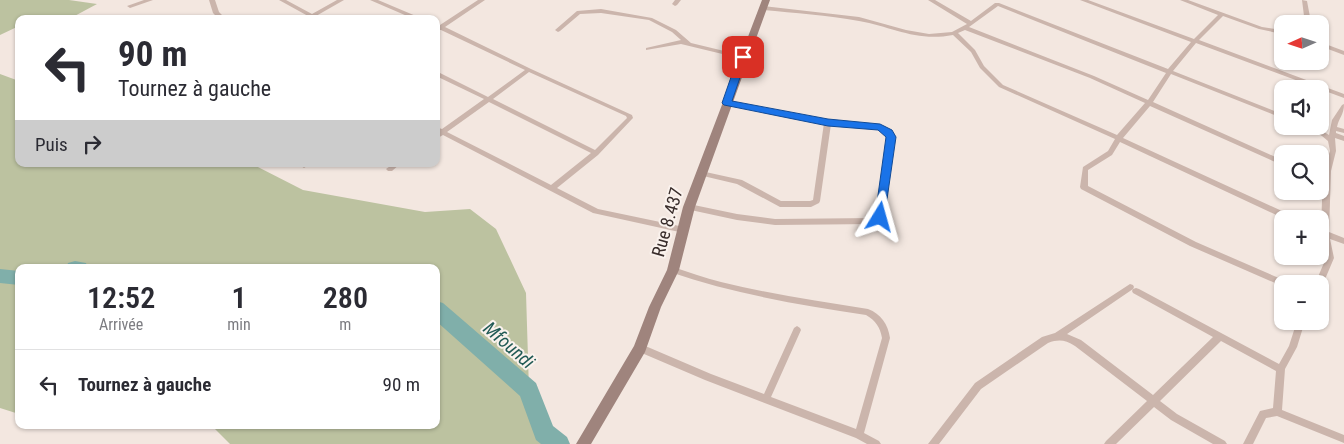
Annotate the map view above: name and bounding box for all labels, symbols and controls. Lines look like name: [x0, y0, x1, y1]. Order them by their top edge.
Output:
north arrow: [1274, 15, 1329, 70]
map controls: [1274, 15, 1329, 330]
text: 90 m: [118, 34, 187, 75]
icon: left: [35, 35, 100, 100]
pin: [722, 36, 764, 78]
icon: arrive: [729, 43, 757, 71]
text: Tournez à gauche: [118, 76, 271, 101]
button: sound: [1274, 80, 1329, 135]
icon: right: [78, 130, 106, 158]
text: Puis: [35, 133, 68, 156]
button: search: [1274, 145, 1329, 200]
street label: Rue 8.437: [647, 185, 687, 259]
position arrow: [853, 190, 905, 242]
button: +: [1274, 210, 1329, 265]
button: −: [1274, 275, 1329, 330]
text: 12:52: [87, 280, 155, 315]
text: 1: [231, 280, 247, 315]
text: 280: [323, 280, 368, 315]
text: Arrivée: [99, 315, 143, 334]
text: min: [227, 315, 251, 334]
text: m: [339, 315, 351, 334]
water label: Mfoundi: [479, 317, 540, 374]
icon: left: [35, 371, 63, 399]
text: Tournez à gauche: [78, 373, 211, 396]
text: 90 m: [383, 373, 420, 396]

